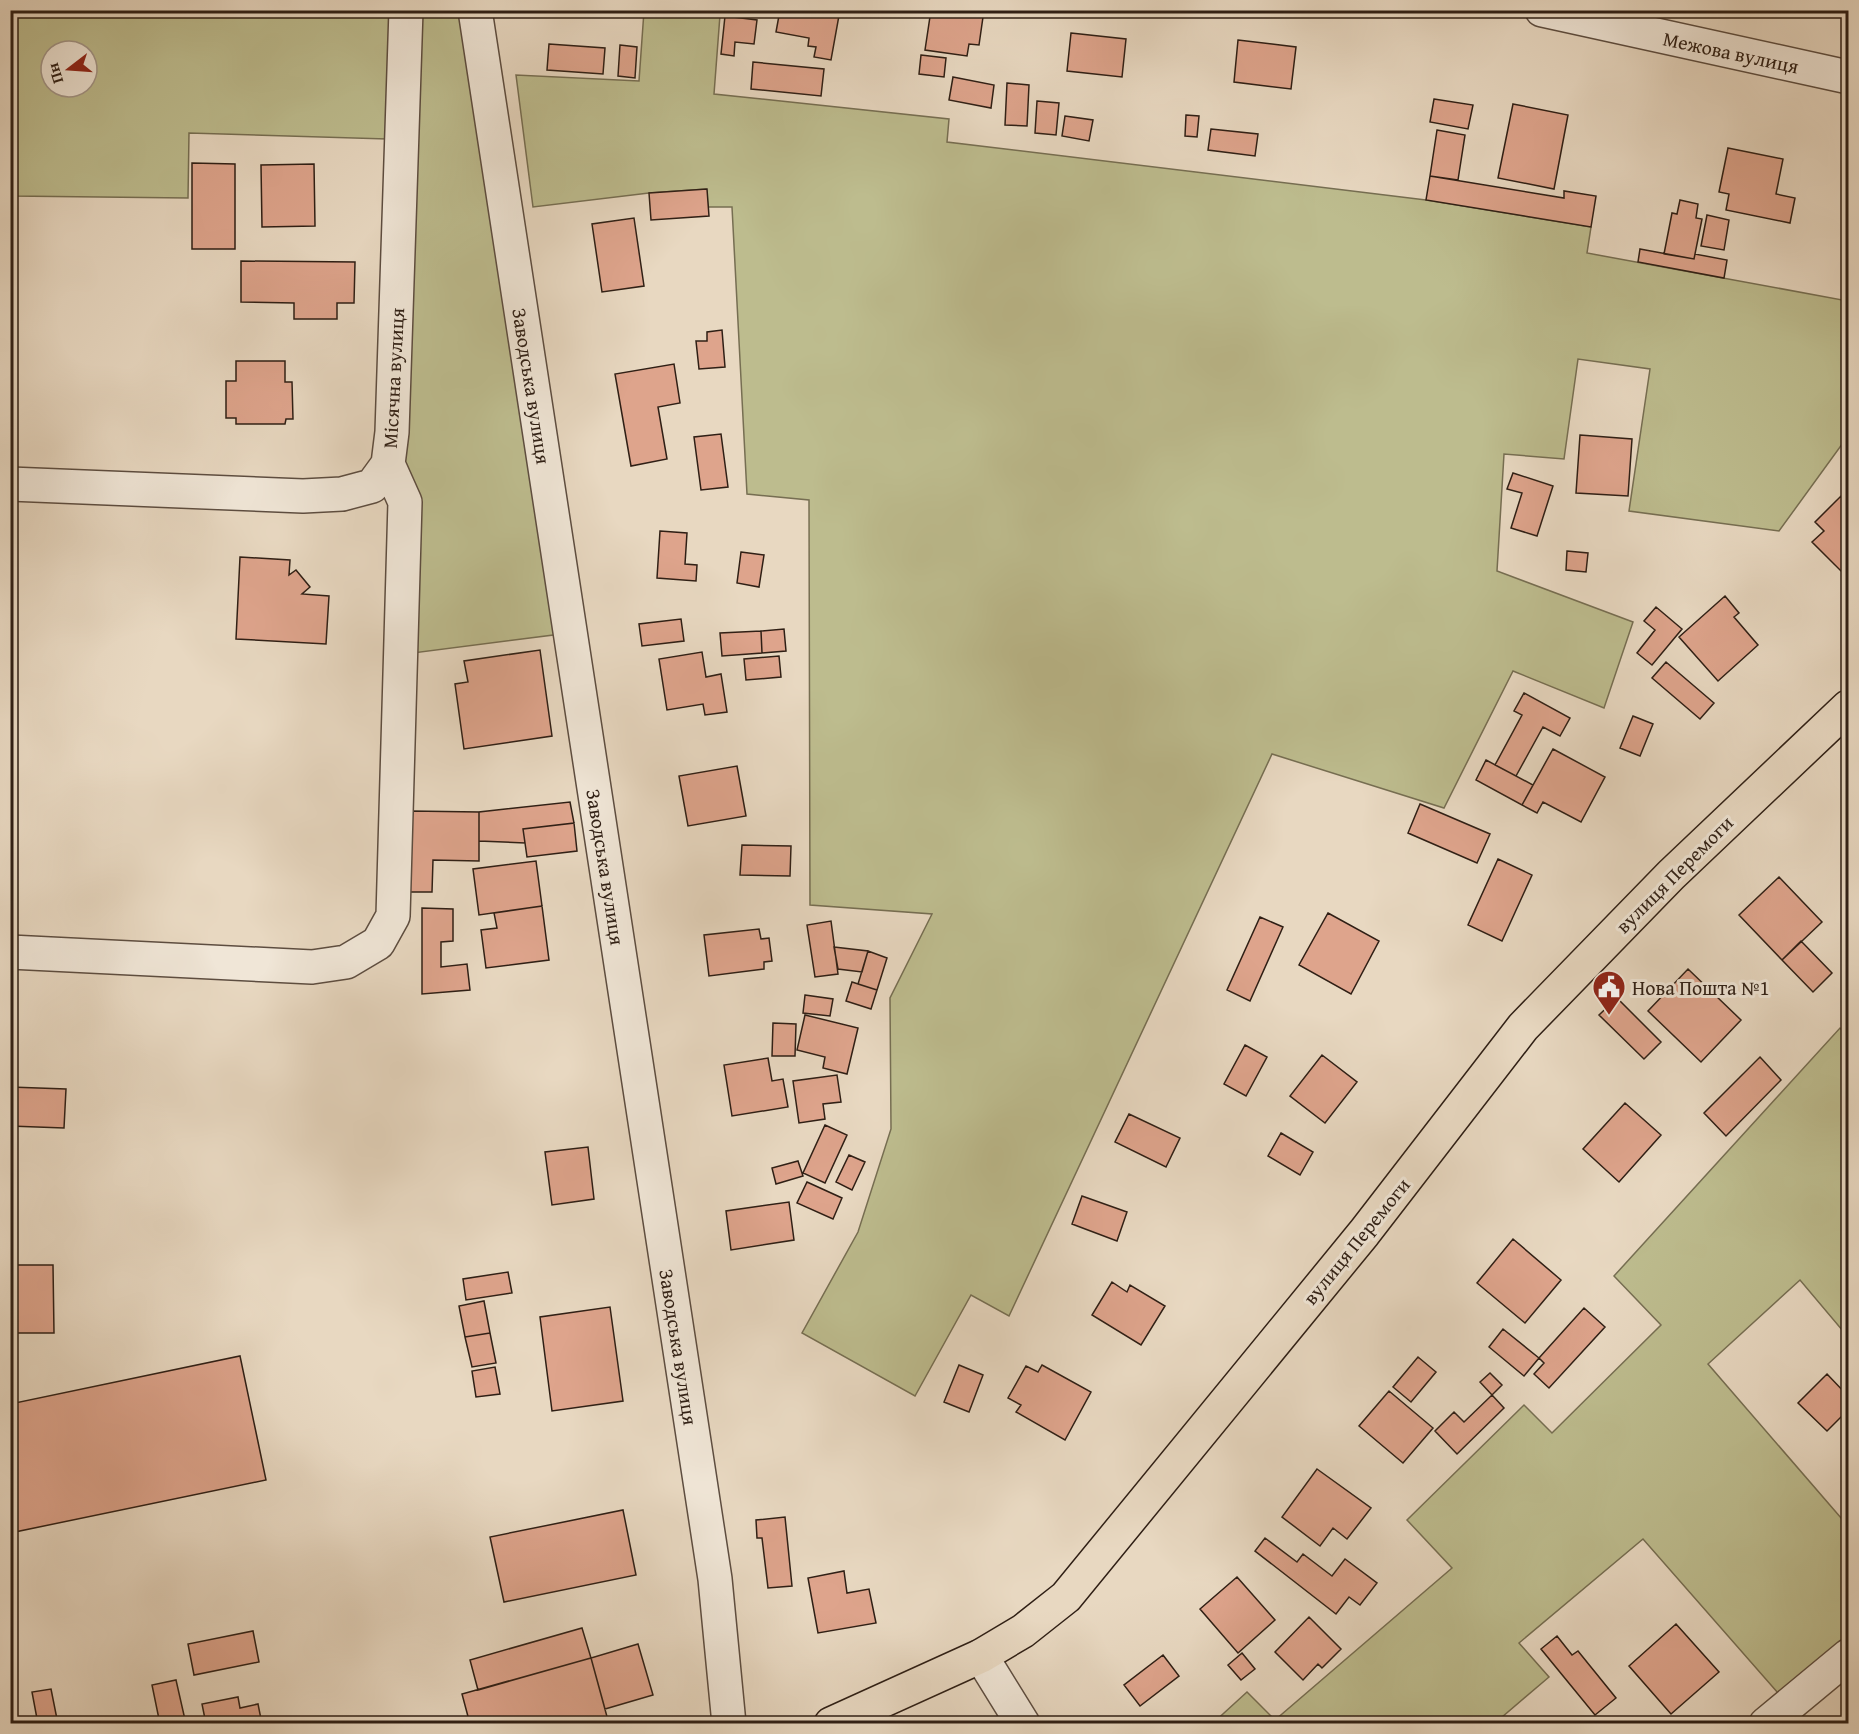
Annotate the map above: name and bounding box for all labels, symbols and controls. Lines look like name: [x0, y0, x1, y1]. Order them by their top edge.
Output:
street label: Межова вулиця: [1661, 23, 1801, 81]
north arrow: [39, 39, 99, 99]
text: Пн: [40, 60, 69, 87]
street label: Заводська вулиця: [505, 306, 559, 466]
street label: Місячна вулиця: [375, 307, 411, 449]
street label: Заводська вулиця: [579, 787, 633, 947]
street label: вулиця Перемоги: [1609, 809, 1739, 939]
public building icon: Нова Пошта №1: [1591, 969, 1627, 1016]
place label: Нова Пошта №1: [1632, 973, 1770, 1002]
street label: вулиця Перемоги: [1296, 1171, 1416, 1311]
street label: Заводська вулиця: [652, 1267, 706, 1427]

